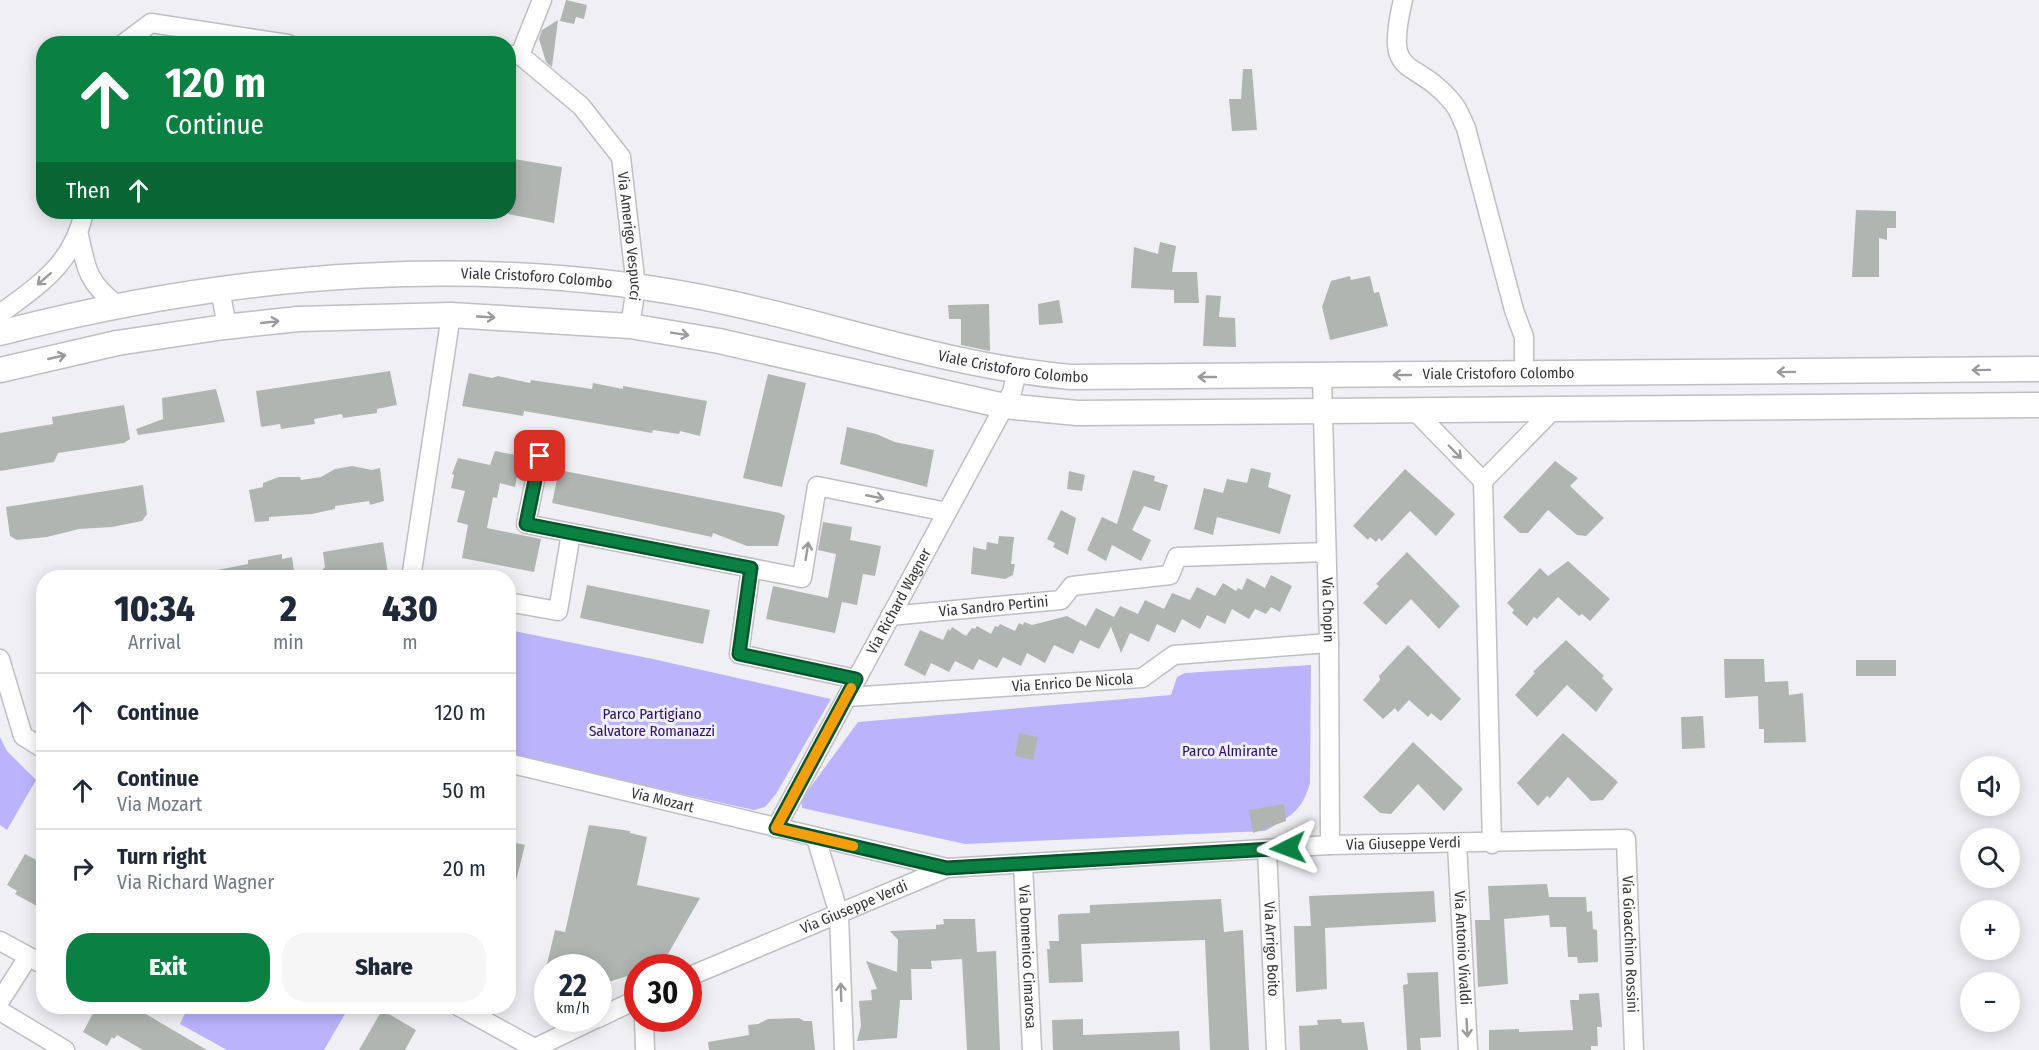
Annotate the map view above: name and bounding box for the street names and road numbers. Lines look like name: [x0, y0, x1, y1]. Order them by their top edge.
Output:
street label: Via Amerigo Vespucci: [614, 171, 645, 302]
street label: Viale Cristoforo Colombo: [461, 265, 614, 292]
street label: Viale Cristoforo Colombo: [936, 346, 1089, 386]
street label: Viale Cristoforo Colombo: [1422, 364, 1575, 383]
street label: Via Richard Wagner: [863, 544, 935, 657]
street label: Via Chopin: [1318, 577, 1338, 643]
street label: Via Sandro Pertini: [938, 592, 1049, 620]
street label: Via Enrico De Nicola: [1011, 670, 1134, 695]
street label: Via Mozart: [629, 784, 696, 816]
street label: Via Giuseppe Verdi: [1346, 833, 1461, 854]
street label: Via Gioacchino Rossini: [1618, 875, 1642, 1013]
street label: Via Giuseppe Verdi: [798, 877, 910, 938]
street label: Via Domenico Cimarosa: [1015, 885, 1040, 1029]
street label: Via Antonio Vivaldi: [1451, 890, 1475, 1006]
street label: Via Arrigo Boito: [1260, 901, 1283, 997]

